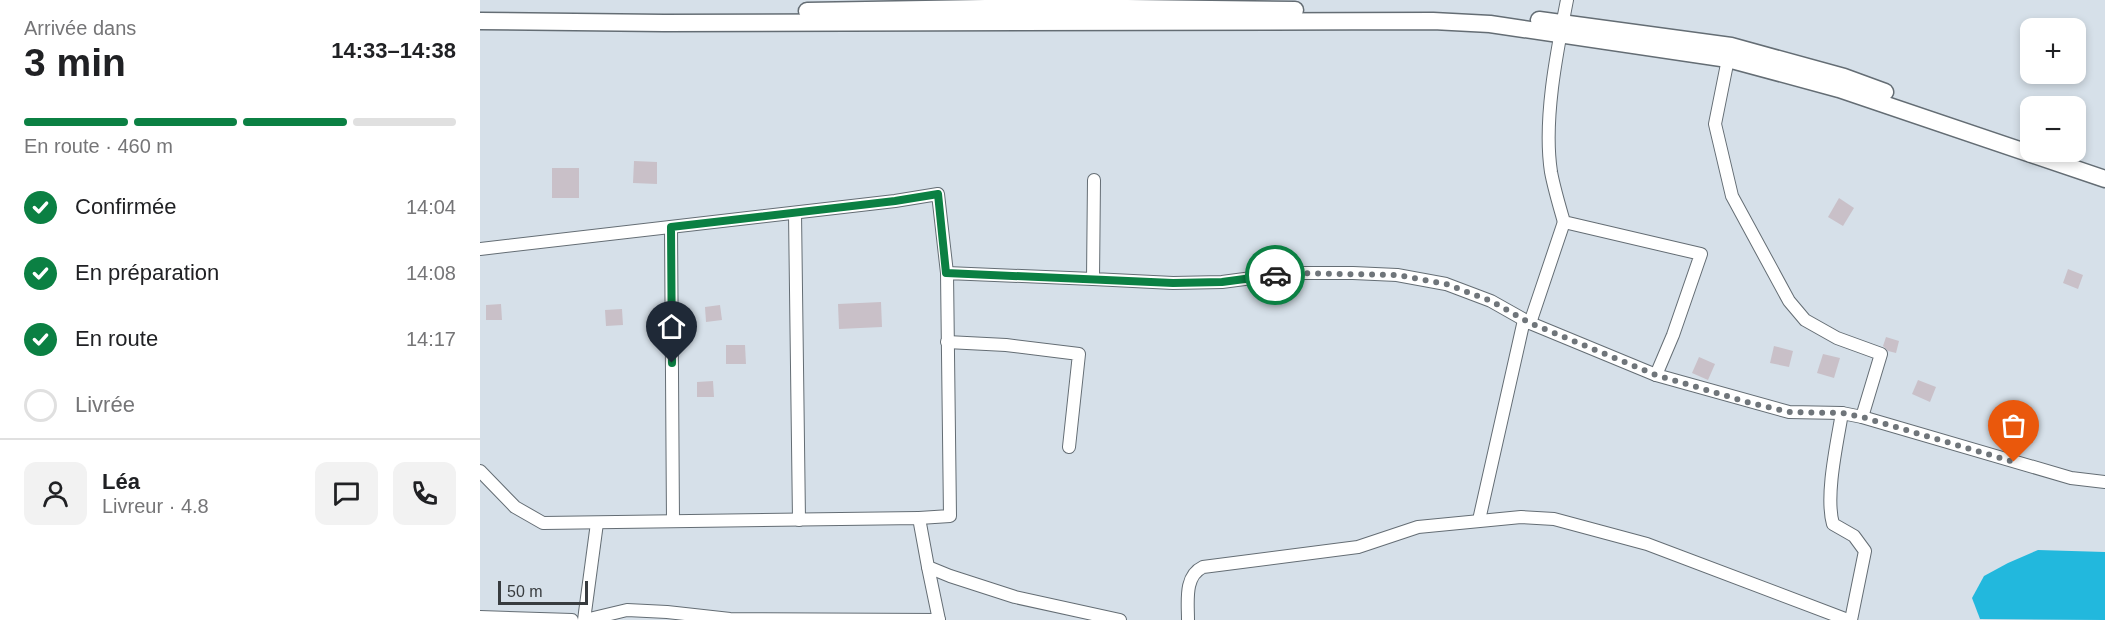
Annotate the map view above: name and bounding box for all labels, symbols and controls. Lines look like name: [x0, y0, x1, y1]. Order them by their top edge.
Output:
text: Arrivée dans: [24, 17, 136, 39]
map controls: [2020, 18, 2086, 162]
button: +: [2020, 18, 2086, 84]
text: 14:33–14:38: [331, 38, 456, 63]
text: 3 min: [24, 41, 126, 84]
button: −: [2020, 96, 2086, 162]
text: En route · 460 m: [24, 135, 173, 157]
icon: check: [24, 191, 57, 224]
text: Confirmée: [75, 194, 176, 219]
text: 14:04: [406, 196, 456, 218]
courier: [1245, 245, 1305, 305]
icon: check: [24, 257, 57, 290]
icon: car: [1259, 259, 1292, 292]
text: En préparation: [75, 260, 219, 285]
text: 14:08: [406, 262, 456, 284]
pin: [646, 301, 697, 363]
icon: home: [655, 310, 688, 343]
icon: check: [24, 323, 57, 356]
text: En route: [75, 326, 158, 351]
text: 14:17: [406, 328, 456, 350]
text: Livrée: [75, 392, 135, 417]
pin: [1988, 400, 2039, 462]
icon: bag: [1997, 409, 2030, 442]
button: person: [24, 462, 87, 525]
button: chat: [315, 462, 378, 525]
button: phone: [393, 462, 456, 525]
text: Léa: [102, 469, 140, 494]
text: Livreur · 4.8: [102, 495, 209, 517]
scale bar: [498, 578, 588, 606]
text: 50 m: [507, 583, 543, 600]

